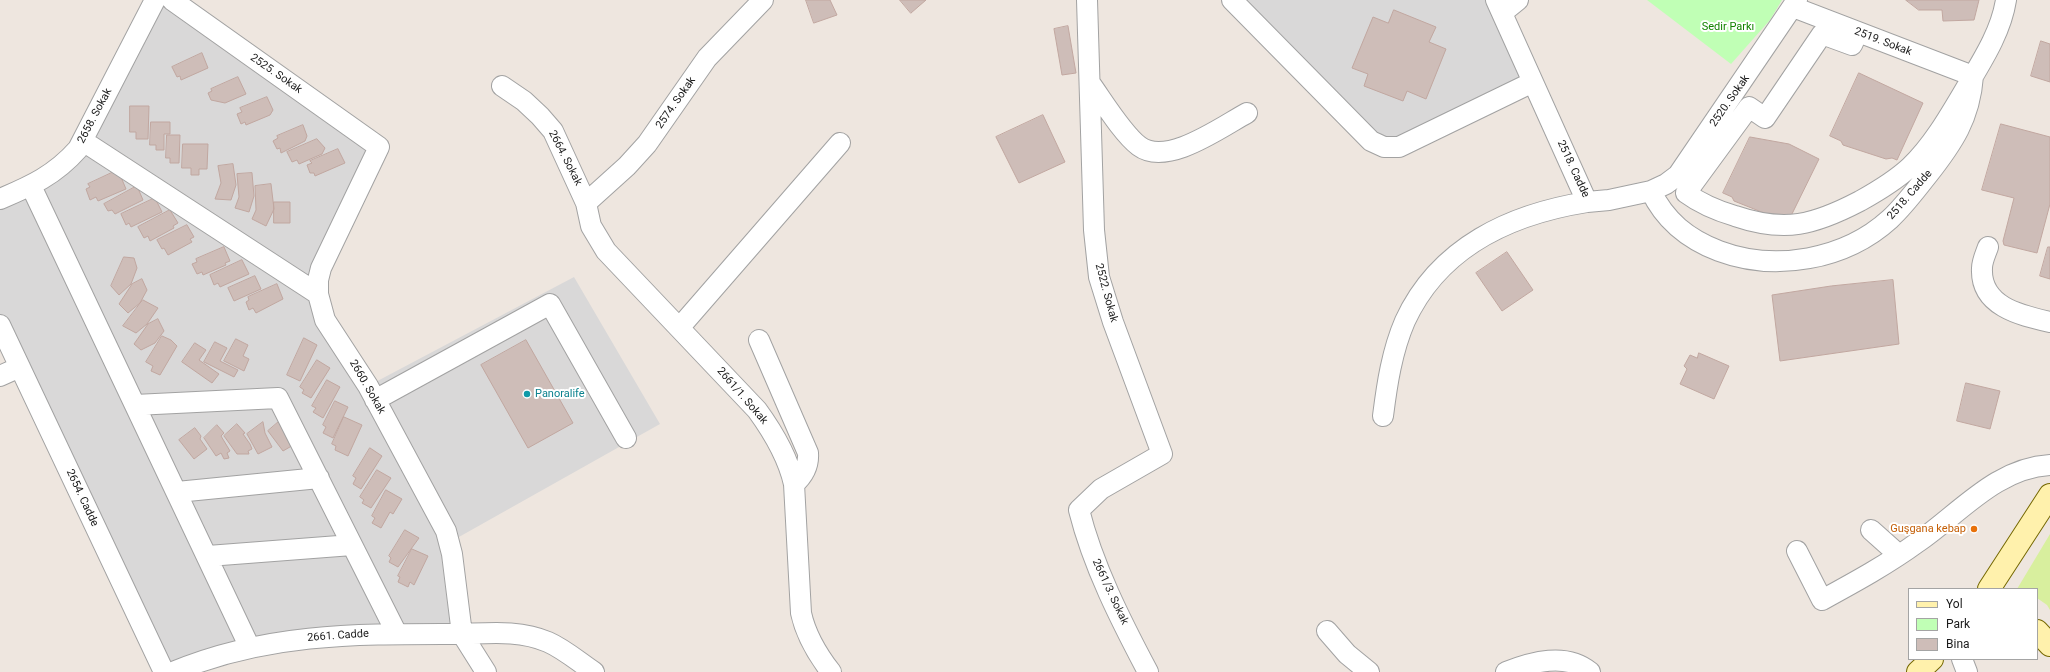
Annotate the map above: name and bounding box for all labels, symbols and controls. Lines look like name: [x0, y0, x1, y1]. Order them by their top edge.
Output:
park label: Sedir Parkı: [1702, 20, 1754, 34]
street label: 2519. Sokak: [1852, 25, 1914, 59]
street label: 2525. Sokak: [248, 51, 304, 97]
street label: 2520. Sokak: [1707, 73, 1753, 129]
street label: 2574. Sokak: [653, 75, 699, 131]
street label: 2658. Sokak: [75, 86, 115, 146]
street label: 2664. Sokak: [545, 128, 585, 188]
street label: 2518. Cadde: [1554, 138, 1592, 200]
street label: 2518. Cadde: [1885, 167, 1935, 223]
street label: 2522. Sokak: [1092, 262, 1120, 324]
street label: 2660. Sokak: [346, 358, 388, 416]
street label: 2661/1. Sokak: [714, 365, 770, 427]
place label: Panoralife: [535, 387, 585, 401]
marker: Panoralife: [522, 389, 532, 399]
street label: 2654. Cadde: [63, 467, 101, 529]
place label: Guşgana kebap: [1890, 522, 1966, 536]
marker: Guşgana kebap: [1969, 524, 1979, 534]
street label: 2661/3. Sokak: [1089, 557, 1131, 627]
legend: [1908, 588, 2038, 660]
text: Yol: [1946, 597, 1963, 611]
text: Park: [1946, 617, 1970, 631]
street label: 2661. Cadde: [307, 627, 369, 645]
text: Bina: [1946, 637, 1970, 651]

